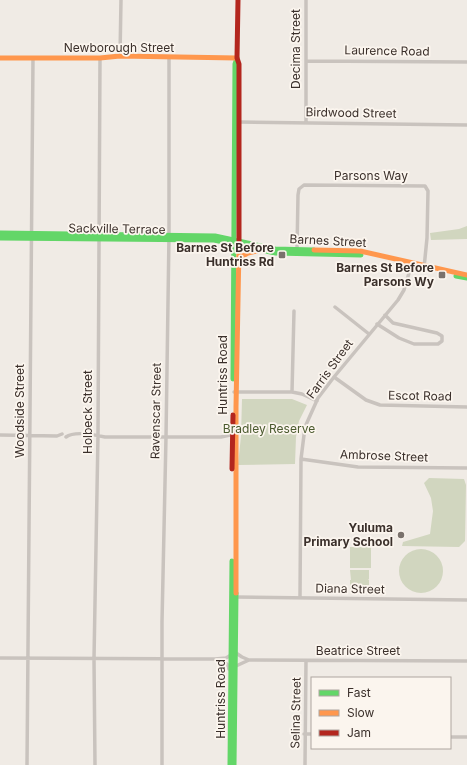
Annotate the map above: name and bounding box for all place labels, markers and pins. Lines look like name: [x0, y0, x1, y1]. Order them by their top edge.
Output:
place label: Barnes St Before Huntriss Rd: [176, 240, 274, 269]
marker: Barnes St Before Huntriss Rd: [277, 250, 287, 260]
place label: Barnes St Before Parsons Wy: [336, 260, 435, 289]
marker: Barnes St Before Parsons Wy: [437, 270, 447, 280]
place label: Yuluma Primary School: [304, 520, 393, 549]
marker: Yuluma Primary School: [396, 530, 406, 540]

